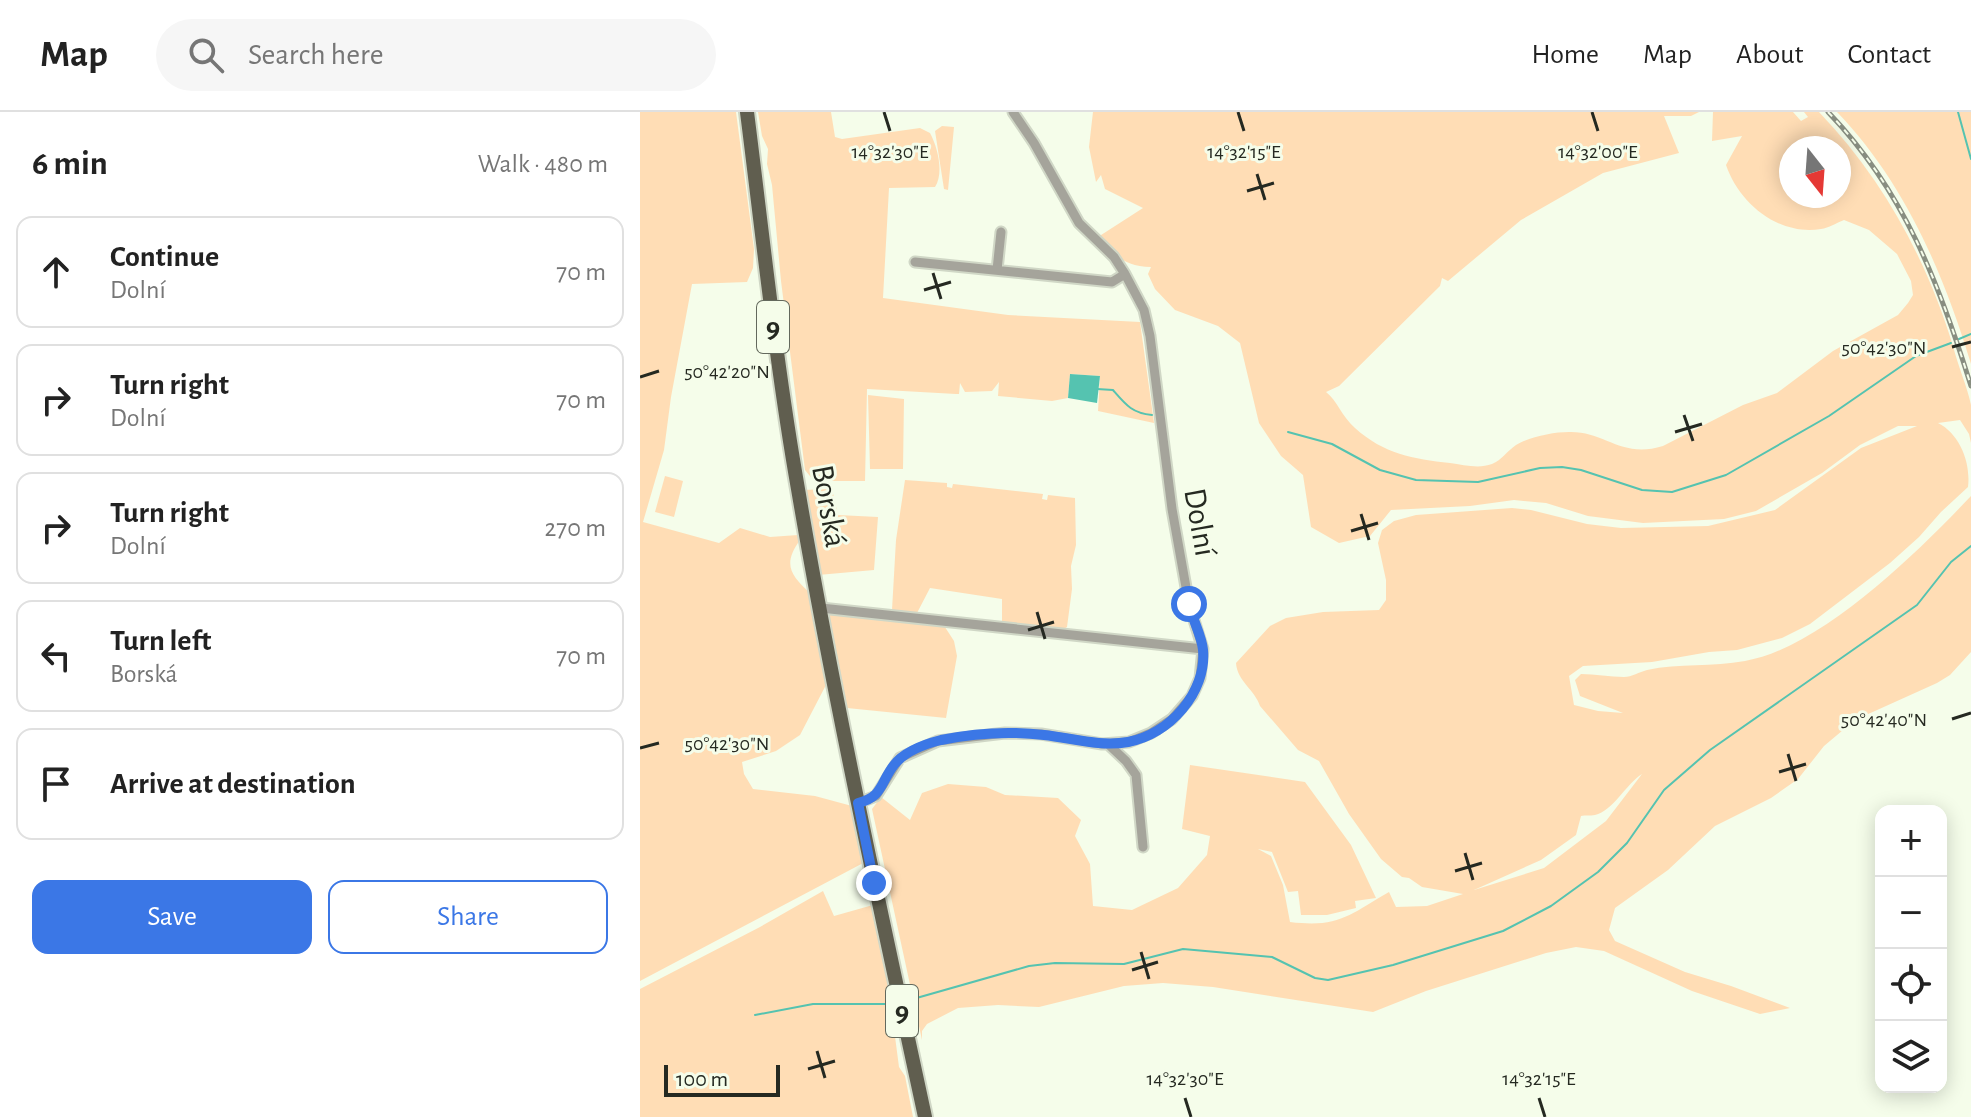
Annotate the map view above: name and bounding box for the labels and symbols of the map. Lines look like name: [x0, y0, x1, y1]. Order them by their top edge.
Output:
north arrow: [1779, 136, 1851, 208]
text: 14°32'30"E: [851, 142, 929, 162]
text: 14°32'15"E: [1207, 142, 1281, 162]
text: 14°32'00"E: [1558, 142, 1638, 162]
road number: 9: [757, 301, 789, 353]
text: 50°42'30"N: [1842, 338, 1926, 358]
text: 50°42'20"N: [684, 362, 770, 382]
street label: Borská: [806, 462, 852, 550]
street label: Dolní: [1178, 486, 1222, 559]
route start: [1171, 586, 1207, 622]
text: 50°42'40"N: [1841, 710, 1927, 730]
text: 50°42'30"N: [685, 734, 769, 754]
route end: [856, 865, 892, 901]
road number: 9: [886, 985, 918, 1037]
scale bar: [664, 1061, 780, 1097]
text: 14°32'30"E: [1146, 1069, 1224, 1089]
text: 14°32'15"E: [1502, 1069, 1576, 1089]

